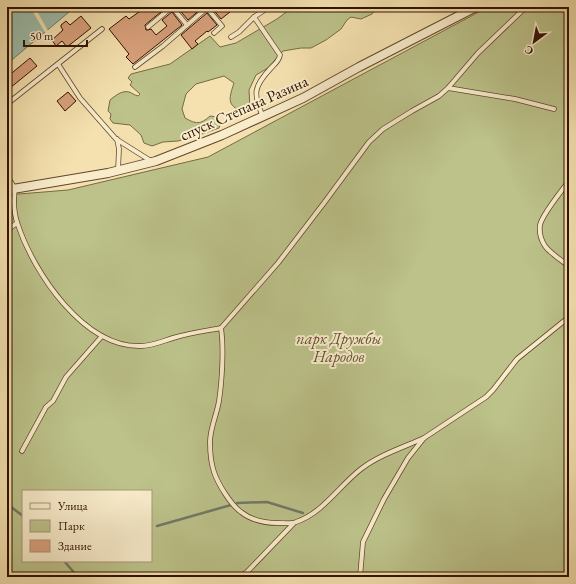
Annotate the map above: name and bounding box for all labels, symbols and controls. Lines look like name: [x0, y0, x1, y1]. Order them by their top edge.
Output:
scale bar: [24, 22, 87, 48]
north arrow: [514, 22, 554, 62]
text: 50 m: [30, 28, 54, 44]
text: С: [522, 42, 536, 58]
street label: спуск Степана Разина: [177, 70, 312, 146]
park label: парк Дружбы Народов: [296, 328, 382, 367]
legend: [22, 490, 152, 562]
text: Улица: [57, 498, 88, 514]
text: Парк: [58, 518, 85, 534]
text: Здание: [58, 538, 92, 554]

